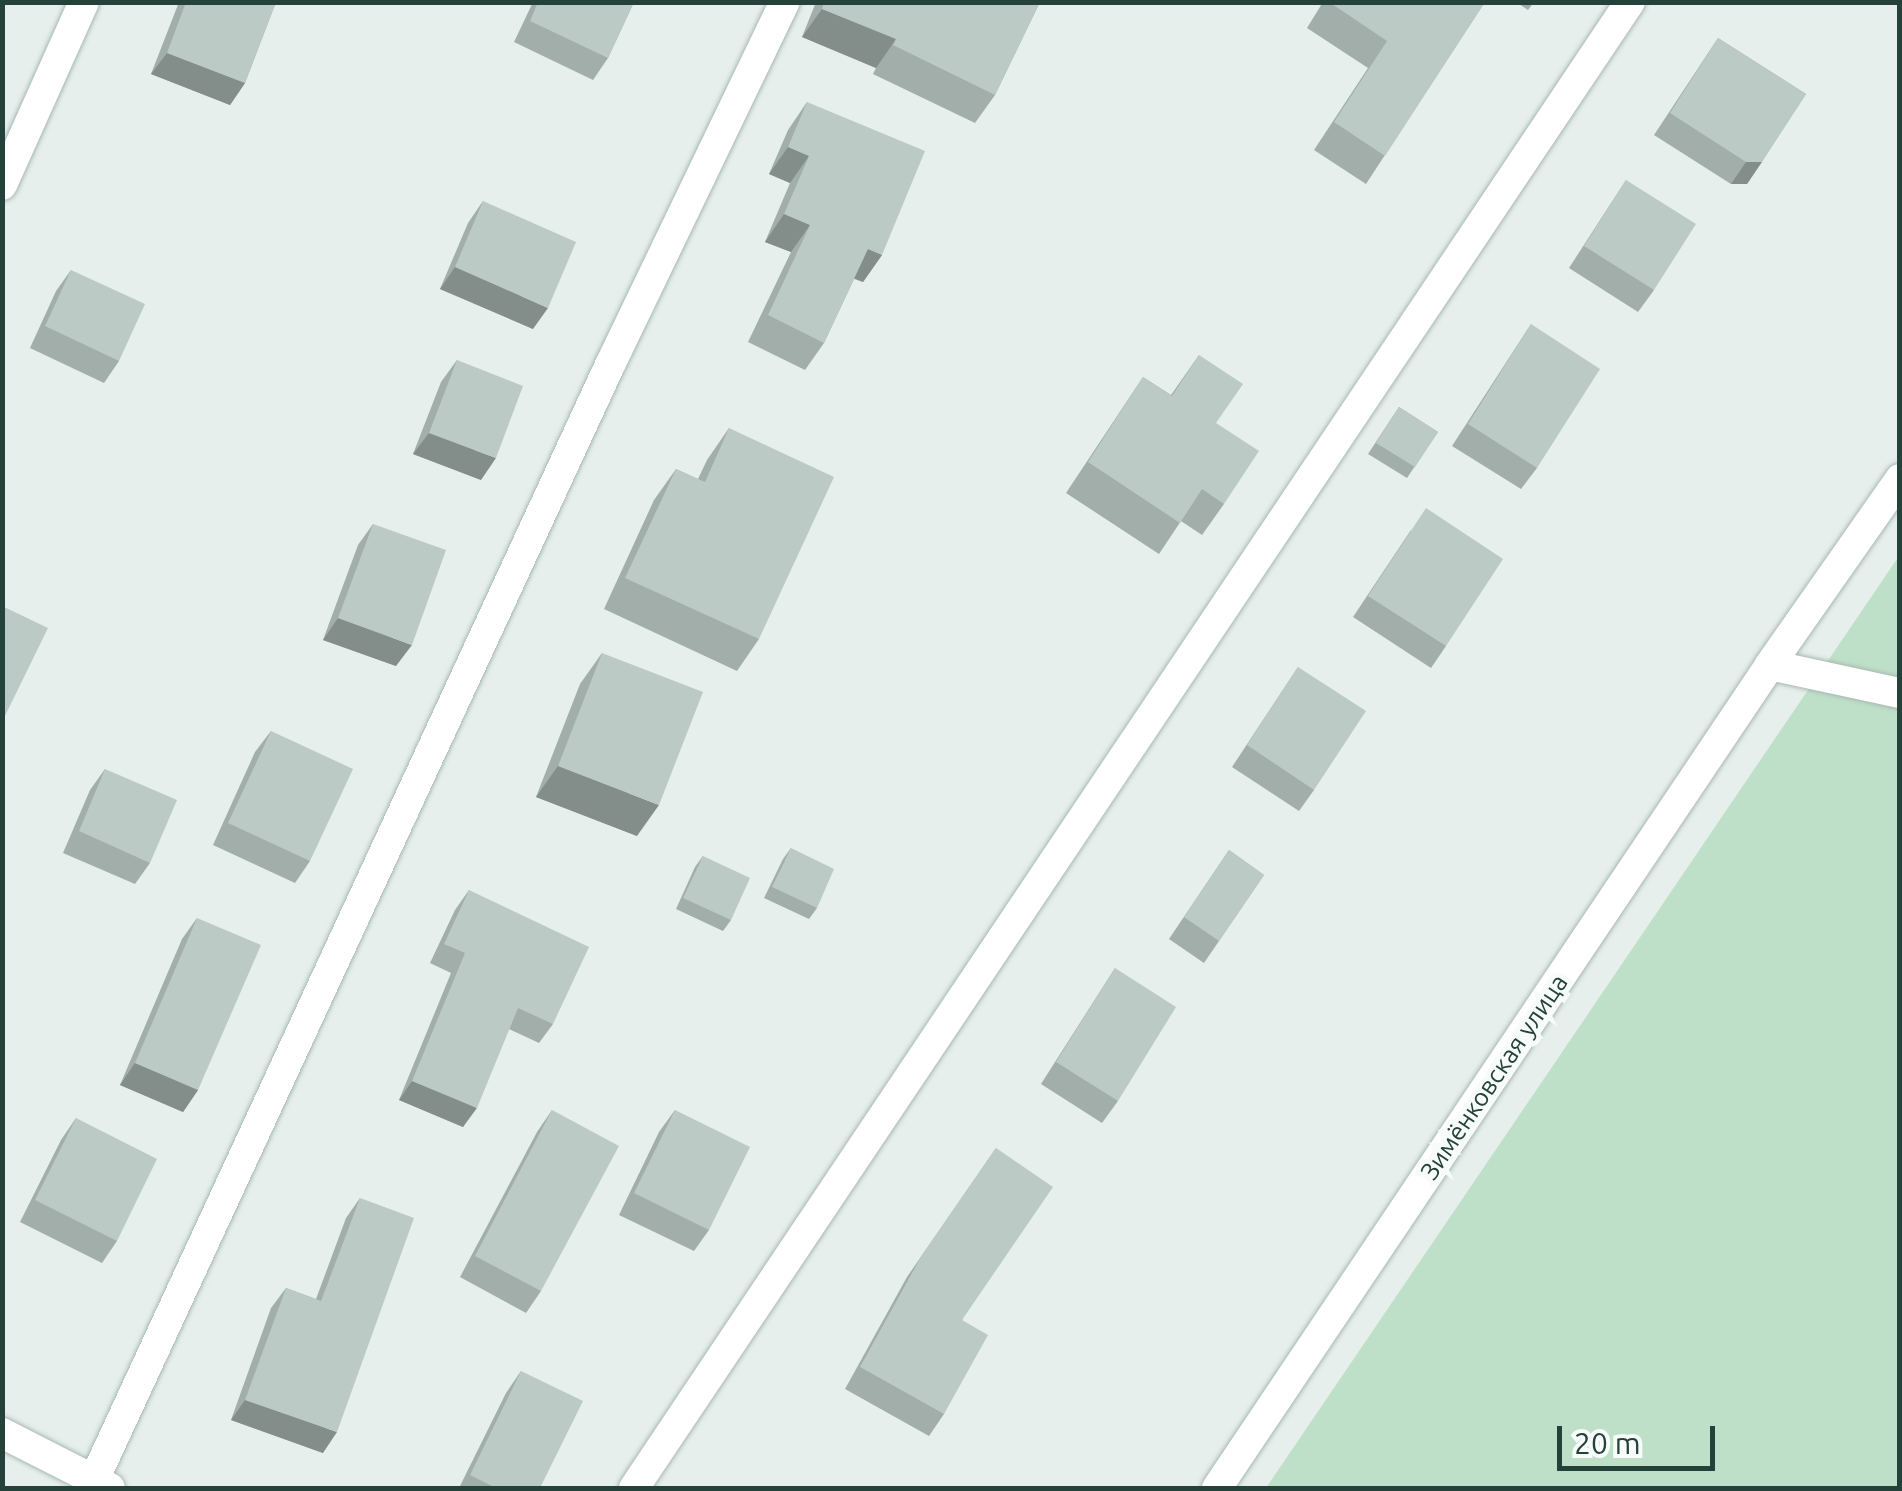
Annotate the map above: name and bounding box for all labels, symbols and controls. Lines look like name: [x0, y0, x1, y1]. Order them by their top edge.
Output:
street label: Зимёнковская улица: [1414, 969, 1574, 1185]
scale bar: [1562, 1406, 1720, 1468]
text: 20 m: [1574, 1426, 1641, 1460]

